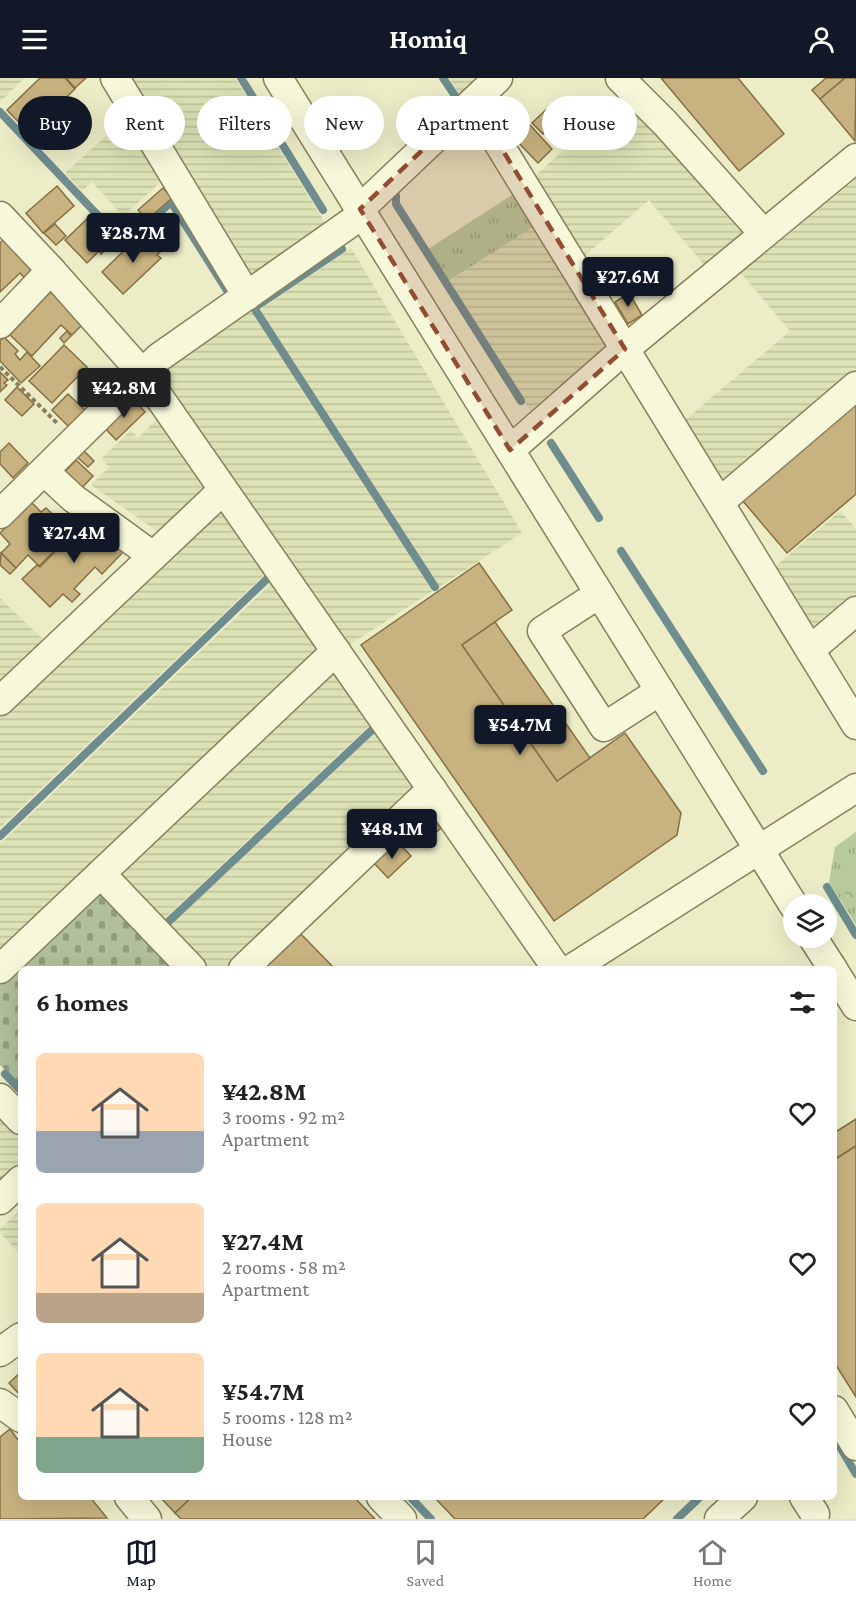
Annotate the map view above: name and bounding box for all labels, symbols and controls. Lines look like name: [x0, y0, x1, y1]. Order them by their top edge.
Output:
icon: menu: [18, 23, 51, 56]
icon: person: [805, 23, 838, 56]
text: Homiq: [389, 24, 467, 54]
chip: Buy: [18, 96, 92, 150]
chip: Rent: [104, 96, 185, 150]
chip: Filters: [197, 96, 292, 150]
chip: New: [304, 96, 384, 150]
chip: Apartment: [396, 96, 530, 150]
chip: House: [542, 96, 637, 150]
pin: ¥28.7M: [84, 213, 182, 264]
text: ¥28.7M: [101, 221, 165, 243]
pin: ¥27.6M: [579, 257, 677, 308]
text: ¥27.6M: [596, 265, 660, 287]
pin: ¥42.8M: [75, 368, 173, 419]
text: ¥42.8M: [92, 376, 156, 398]
pin: ¥27.4M: [25, 513, 123, 564]
text: ¥27.4M: [42, 521, 106, 543]
pin: ¥54.7M: [471, 705, 569, 756]
text: ¥54.7M: [488, 713, 552, 735]
pin: ¥48.1M: [343, 809, 441, 860]
text: ¥48.1M: [361, 817, 423, 839]
map controls: [783, 894, 837, 948]
button: layers: [783, 894, 837, 948]
icon: filters: [786, 986, 819, 1019]
text: 6 homes: [36, 988, 128, 1017]
icon: home: [84, 1077, 156, 1149]
text: ¥42.8M: [222, 1077, 306, 1106]
icon: heart: [786, 1097, 819, 1130]
text: 3 rooms · 92 m²: [222, 1106, 345, 1128]
text: Apartment: [222, 1128, 309, 1150]
icon: home: [84, 1227, 156, 1299]
text: ¥27.4M: [222, 1227, 304, 1256]
icon: heart: [786, 1247, 819, 1280]
text: 2 rooms · 58 m²: [222, 1256, 346, 1278]
text: Apartment: [222, 1278, 309, 1300]
icon: home: [84, 1377, 156, 1449]
text: ¥54.7M: [222, 1377, 305, 1406]
icon: heart: [786, 1397, 819, 1430]
text: 5 rooms · 128 m²: [222, 1406, 353, 1428]
text: House: [222, 1428, 272, 1450]
tab: Map: [125, 1536, 158, 1589]
tab: Saved: [407, 1536, 444, 1589]
tab: Home: [693, 1536, 731, 1589]

